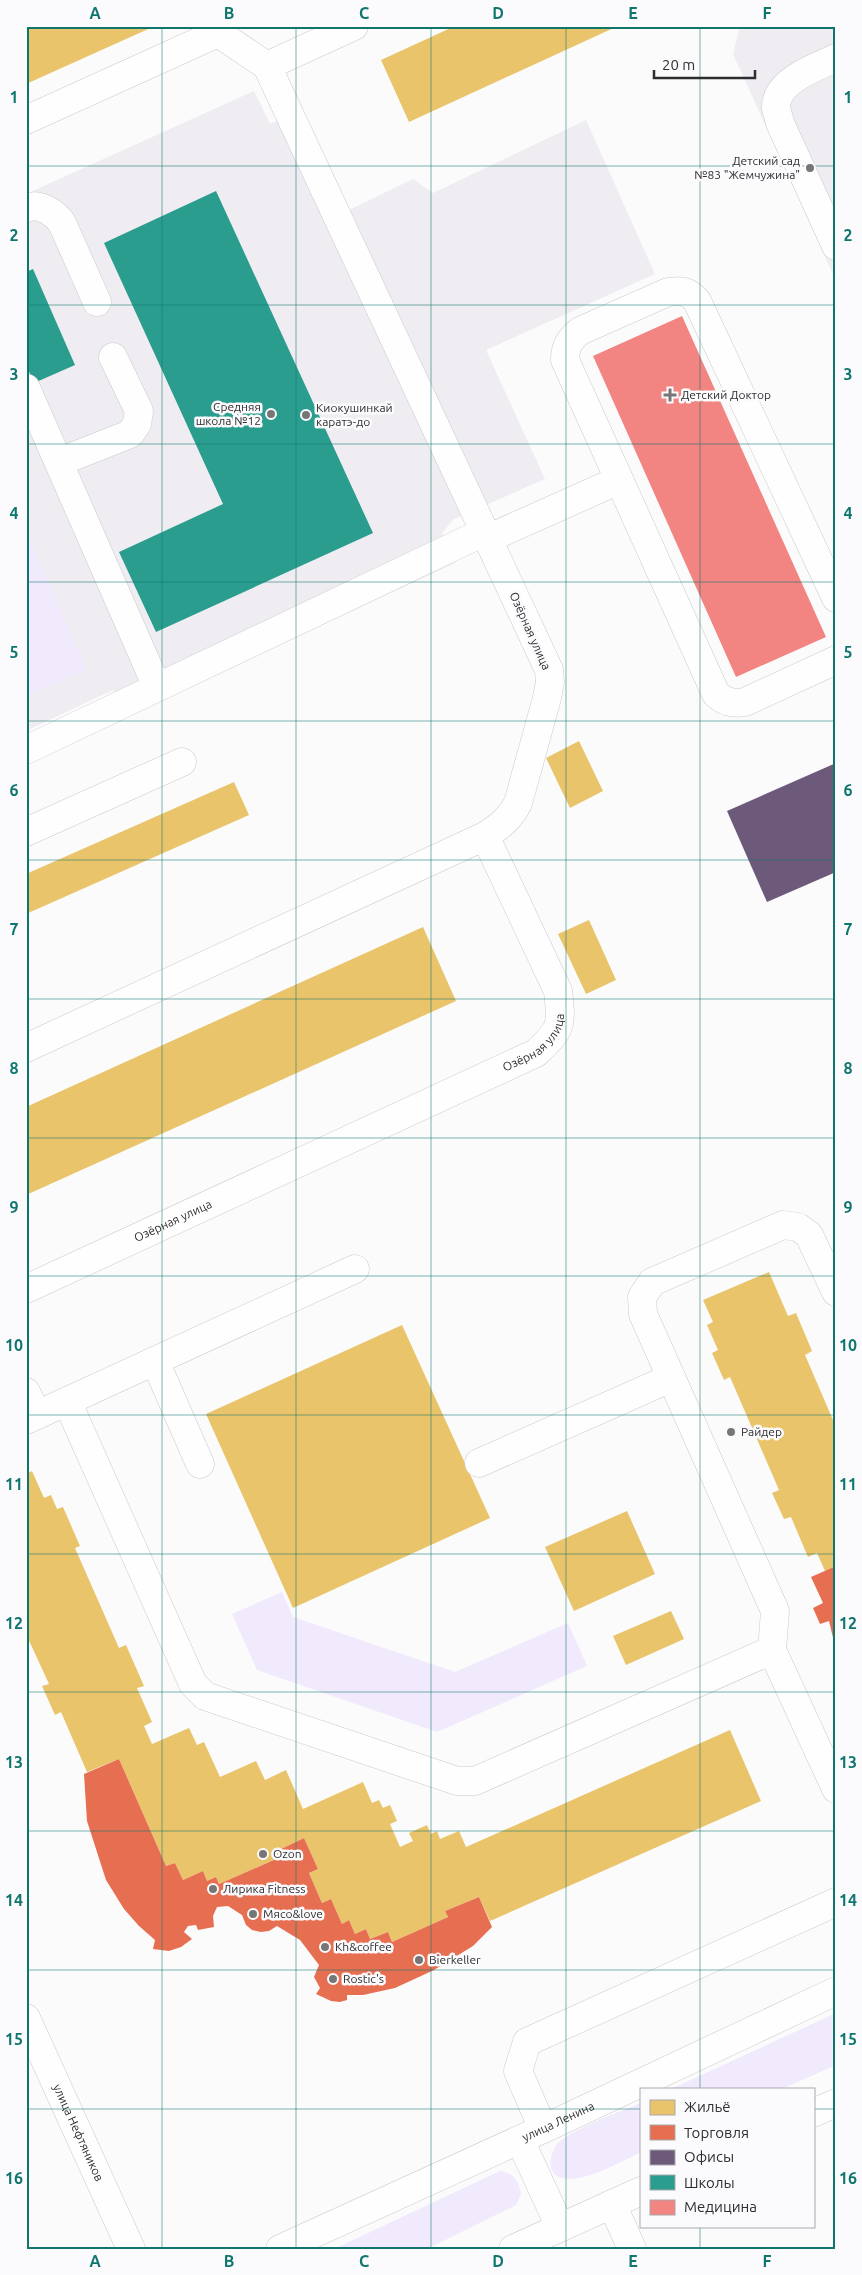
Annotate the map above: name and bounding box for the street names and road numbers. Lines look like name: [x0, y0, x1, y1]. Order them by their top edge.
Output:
street label: Озёрная улица: [507, 590, 553, 672]
street label: Озёрная улица: [500, 1013, 566, 1074]
street label: Озёрная улица: [132, 1197, 214, 1244]
street label: улица Нефтяников: [51, 2082, 106, 2183]
street label: улица Ленина: [520, 2099, 596, 2144]

